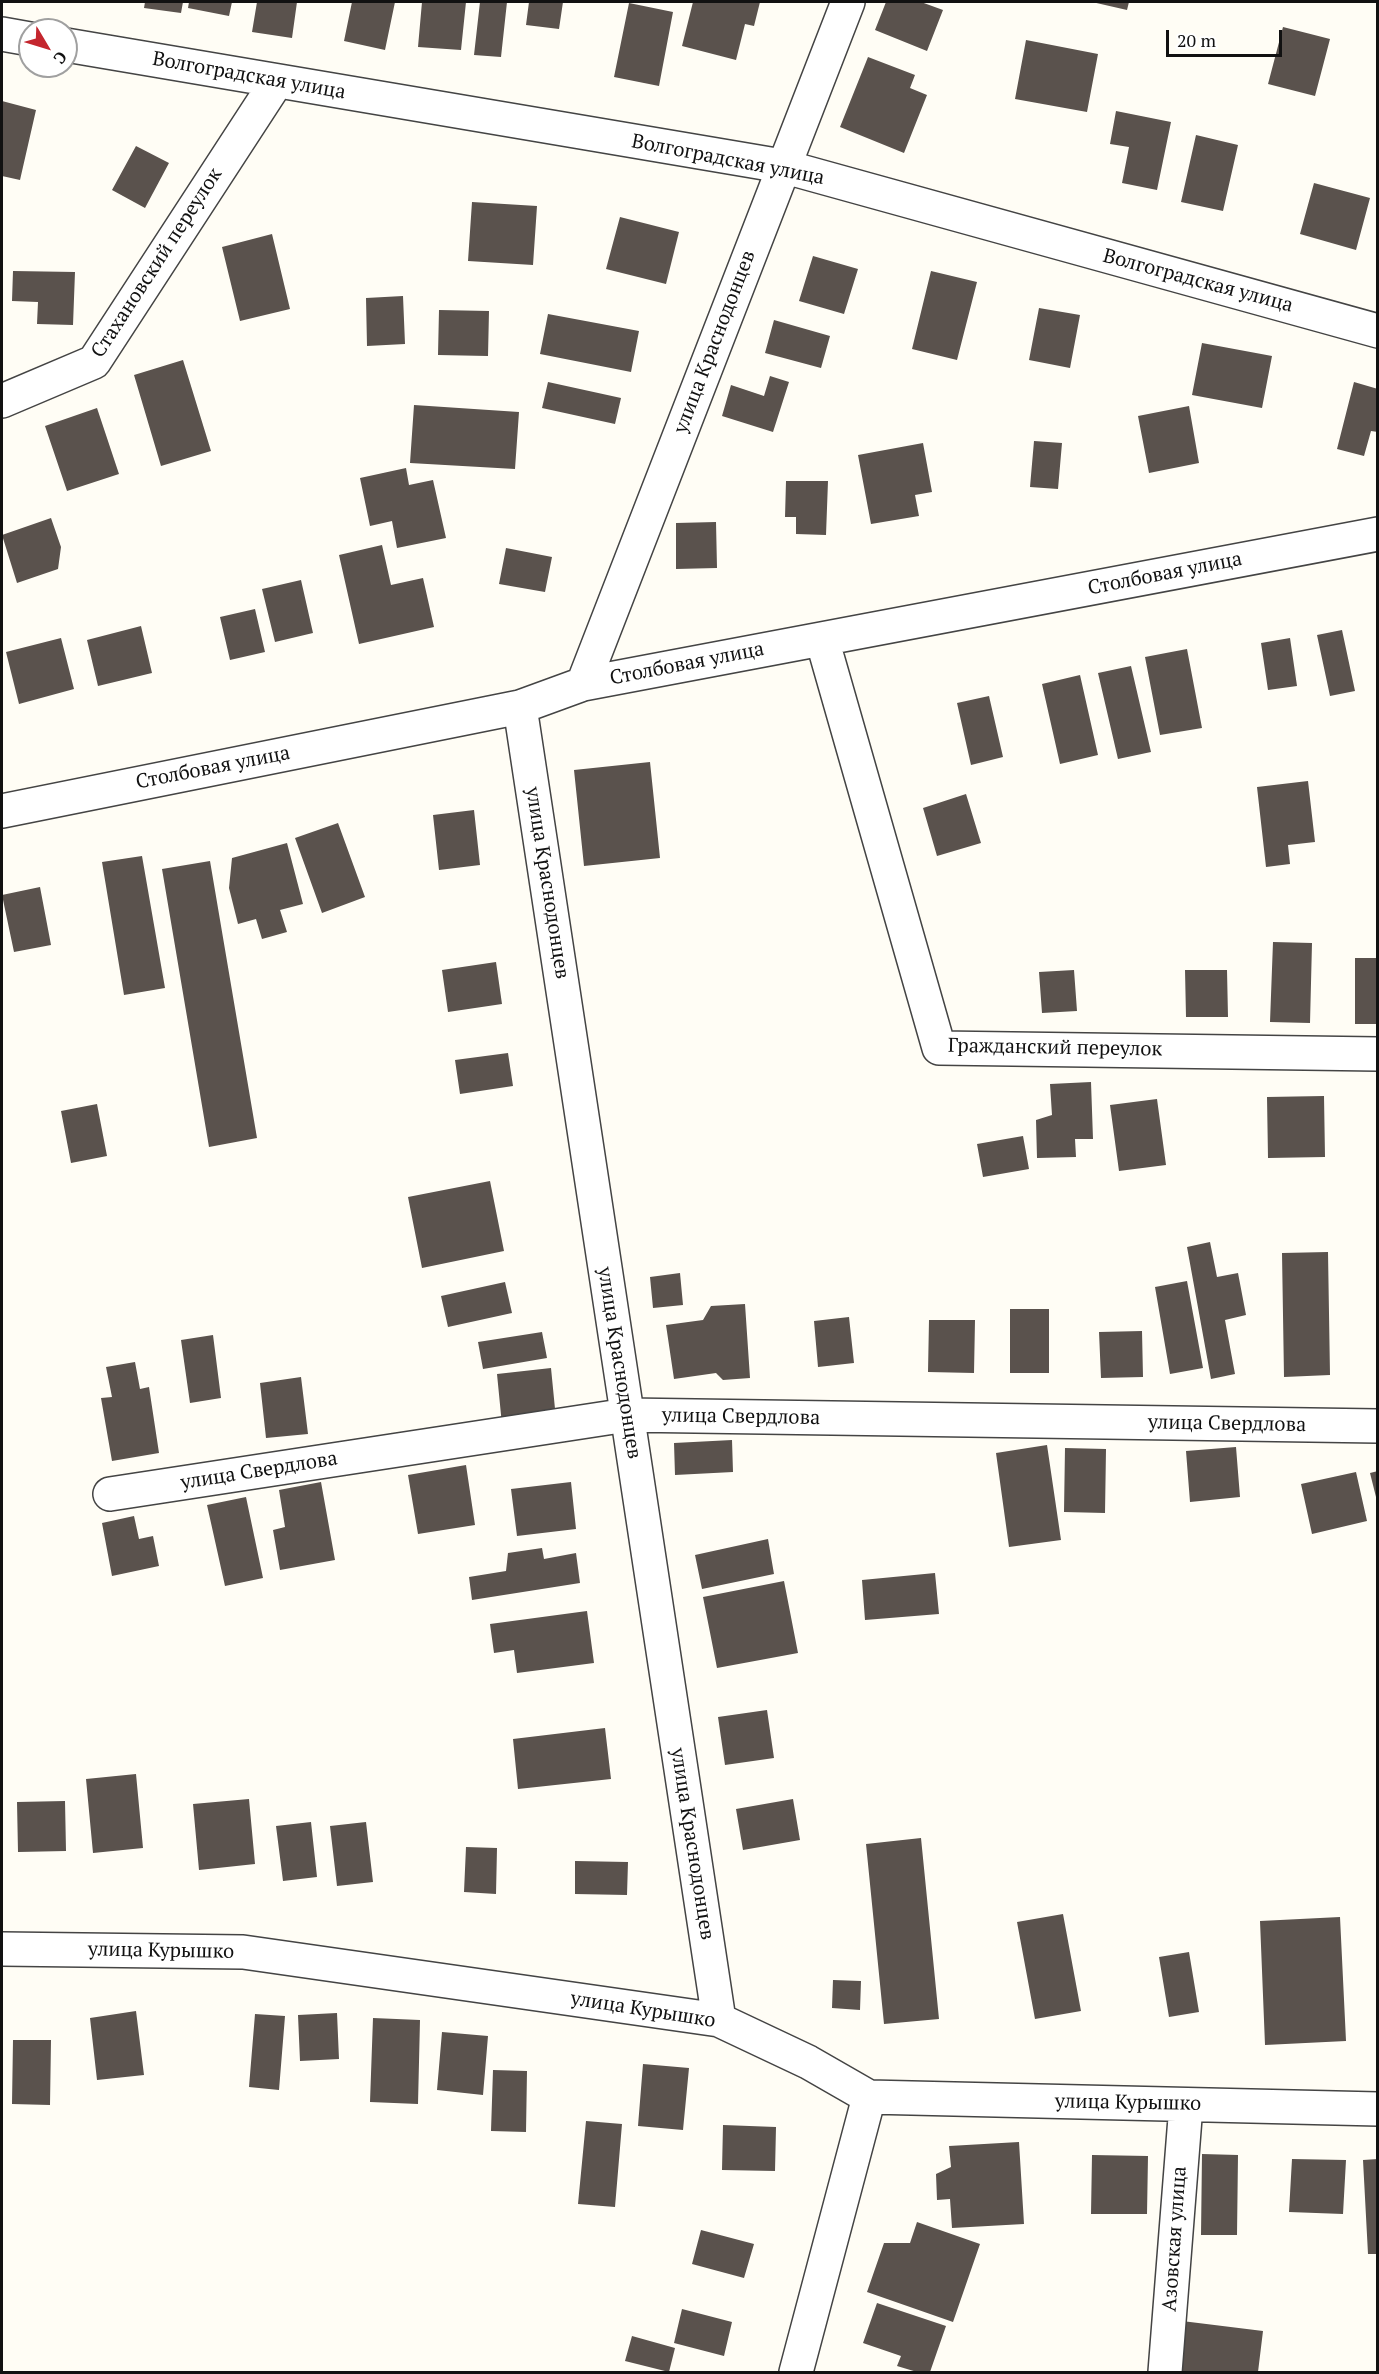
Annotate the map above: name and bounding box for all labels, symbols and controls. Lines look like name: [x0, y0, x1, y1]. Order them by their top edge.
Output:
north arrow: [18, 18, 78, 78]
scale bar: [1169, 18, 1284, 56]
text: 20 m: [1177, 28, 1216, 52]
text: С: [49, 47, 72, 69]
street label: Волгоградская улица: [151, 47, 347, 105]
street label: Волгоградская улица: [630, 130, 826, 190]
street label: Стахановский переулок: [87, 163, 227, 363]
street label: Волгоградская улица: [1100, 244, 1296, 318]
street label: улица Краснодонцев: [669, 247, 761, 437]
street label: Столбовая улица: [1086, 547, 1244, 601]
street label: Столбовая улица: [608, 637, 766, 691]
street label: Столбовая улица: [134, 741, 292, 795]
street label: улица Краснодонцев: [520, 785, 574, 981]
street label: Гражданский переулок: [948, 1034, 1162, 1062]
street label: улица Краснодонцев: [592, 1265, 646, 1461]
street label: улица Свердлова: [662, 1404, 820, 1430]
street label: улица Свердлова: [1148, 1411, 1306, 1437]
street label: улица Свердлова: [179, 1447, 339, 1495]
street label: улица Краснодонцев: [665, 1746, 719, 1942]
street label: улица Курышко: [88, 1938, 234, 1964]
street label: улица Курышко: [569, 1987, 717, 2033]
street label: улица Курышко: [1055, 2090, 1201, 2116]
street label: Азовская улица: [1158, 2166, 1192, 2312]

